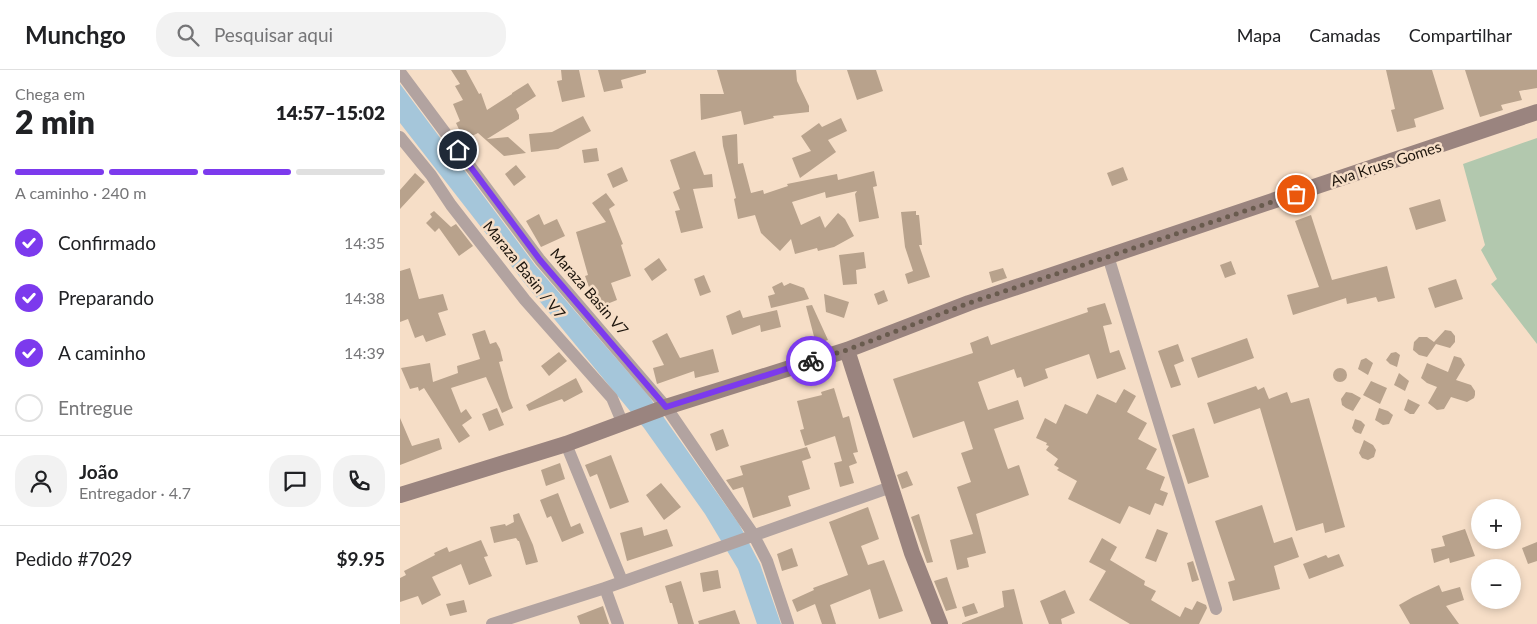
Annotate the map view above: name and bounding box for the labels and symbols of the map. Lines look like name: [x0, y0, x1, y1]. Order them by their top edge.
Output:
pin: [437, 129, 479, 171]
street label: Ava Kruss Gomes: [1328, 137, 1443, 189]
pin: [1275, 173, 1317, 215]
street label: Maraza Basin / V7: [480, 217, 570, 322]
street label: Maraza Basin V7: [547, 244, 633, 339]
courier: [786, 336, 836, 386]

